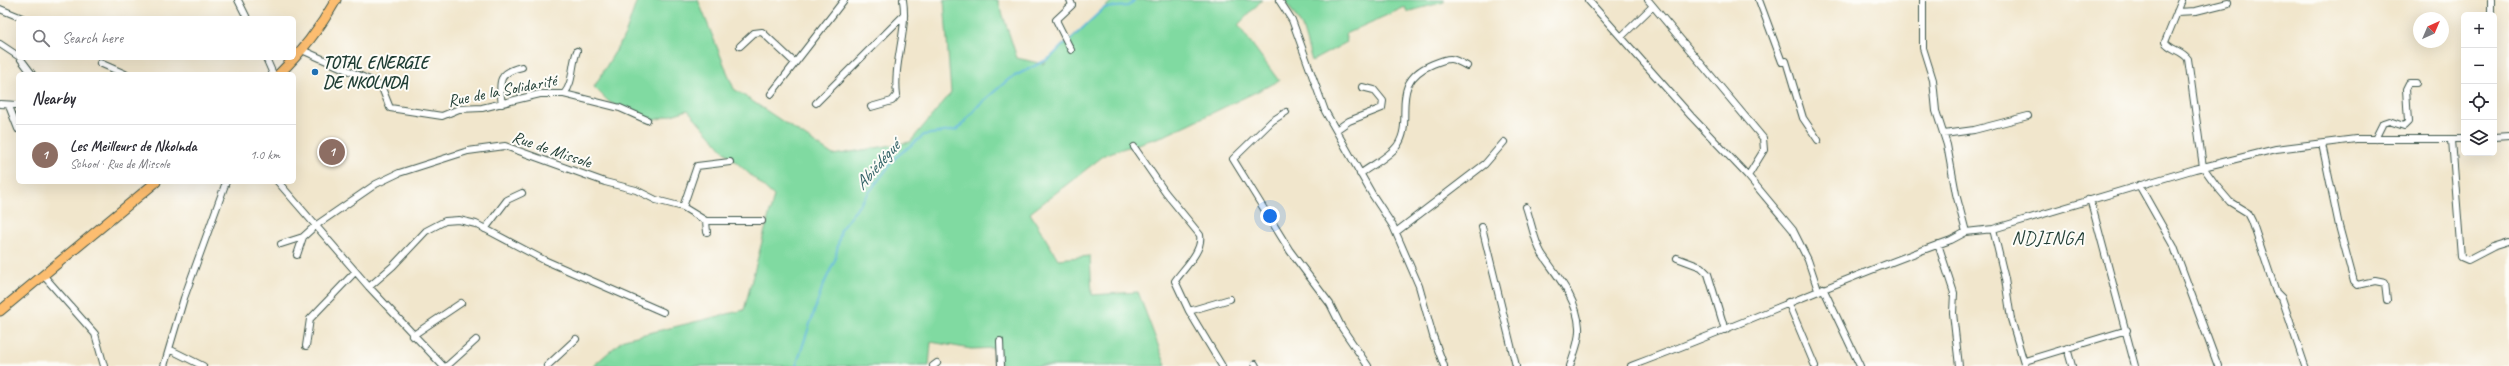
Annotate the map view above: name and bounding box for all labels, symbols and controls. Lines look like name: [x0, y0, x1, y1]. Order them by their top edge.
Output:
north arrow: [2413, 12, 2449, 48]
map controls: [2461, 12, 2497, 156]
button: +: [2461, 12, 2497, 48]
search box: [16, 16, 296, 60]
icon: search: [30, 27, 52, 49]
text: Search here: [62, 29, 123, 48]
button: −: [2461, 48, 2497, 84]
place label: TOTAL ENERGIE DE NKOLNDA: [323, 52, 432, 93]
marker: TOTAL ENERGIE DE NKOLNDA: [310, 67, 320, 77]
street label: Rue de la Solidarité: [446, 69, 561, 111]
button: locate: [2461, 84, 2497, 120]
text: Nearby: [32, 88, 75, 109]
button: layers: [2461, 120, 2497, 156]
street label: Rue de Missole: [509, 126, 596, 173]
water label: Abiédégué: [850, 132, 908, 194]
text: Les Meilleurs de Nkolnda: [70, 137, 197, 156]
pin: 1: [319, 137, 345, 167]
text: 1: [42, 147, 48, 163]
text: 1.0 km: [250, 147, 280, 163]
text: School · Rue de Missole: [70, 156, 170, 172]
your location: [1260, 206, 1280, 226]
district label: NDJINGA: [2012, 226, 2085, 250]

